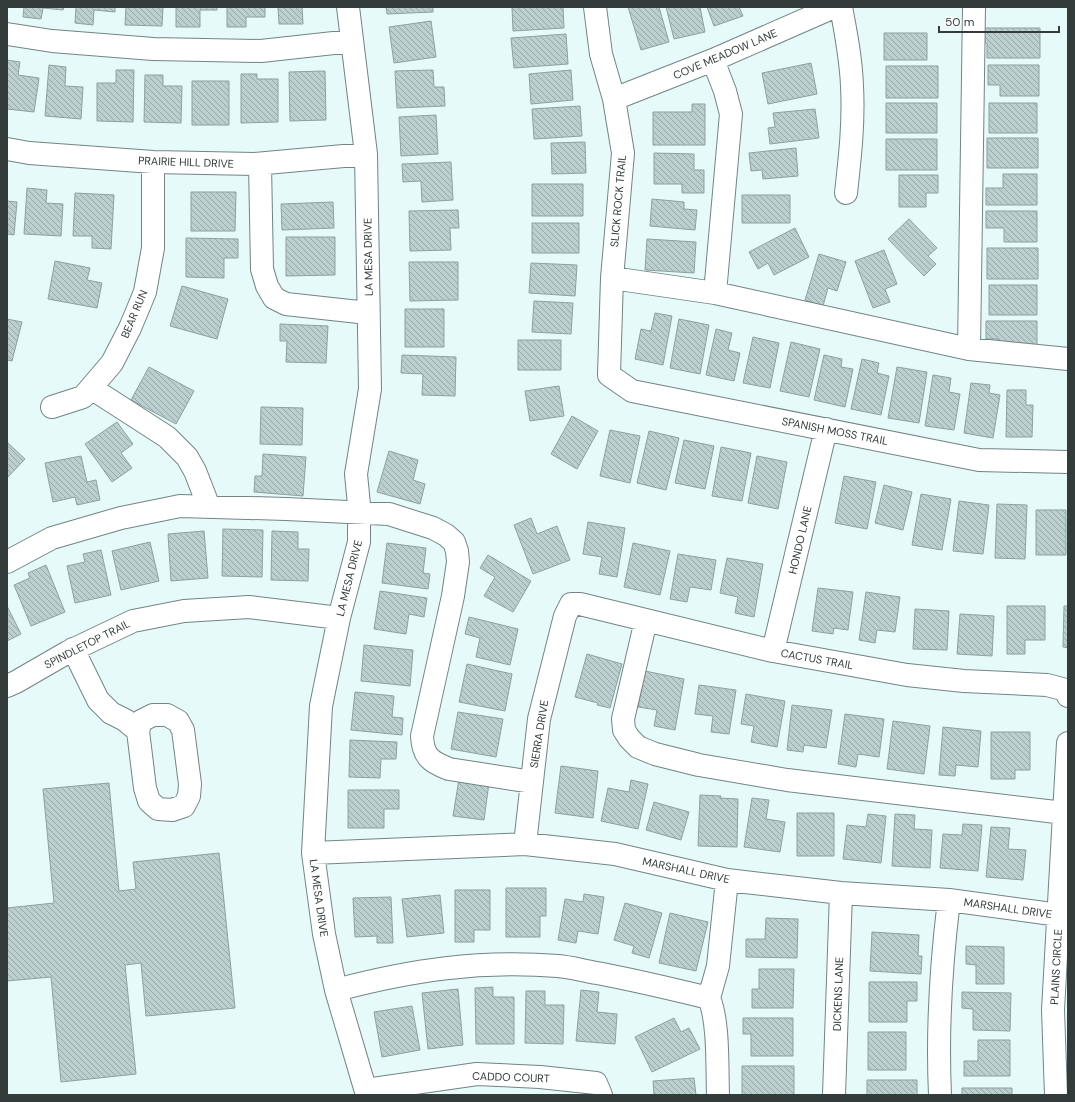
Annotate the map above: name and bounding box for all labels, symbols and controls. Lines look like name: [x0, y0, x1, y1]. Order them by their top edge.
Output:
scale bar: [939, 8, 1059, 34]
text: 50 m: [945, 14, 974, 30]
street label: COVE MEADOW LANE: [671, 26, 779, 82]
street label: PRAIRIE HILL DRIVE: [138, 153, 234, 171]
street label: SLICK ROCK TRAIL: [607, 154, 629, 248]
street label: LA MESA DRIVE: [360, 218, 376, 296]
street label: BEAR RUN: [118, 288, 150, 340]
street label: SPANISH MOSS TRAIL: [781, 414, 889, 448]
street label: HONDO LANE: [785, 505, 815, 575]
street label: LA MESA DRIVE: [333, 538, 365, 618]
street label: SPINDLETOP TRAIL: [42, 616, 132, 672]
street label: CACTUS TRAIL: [780, 646, 855, 672]
street label: SIERRA DRIVE: [527, 699, 551, 769]
street label: MARSHALL DRIVE: [641, 854, 731, 886]
street label: LA MESA DRIVE: [307, 858, 331, 938]
street label: MARSHALL DRIVE: [963, 895, 1053, 921]
street label: PLAINS CIRCLE: [1047, 929, 1065, 1005]
street label: DICKENS LANE: [830, 957, 846, 1031]
street label: CADDO COURT: [472, 1069, 550, 1085]

